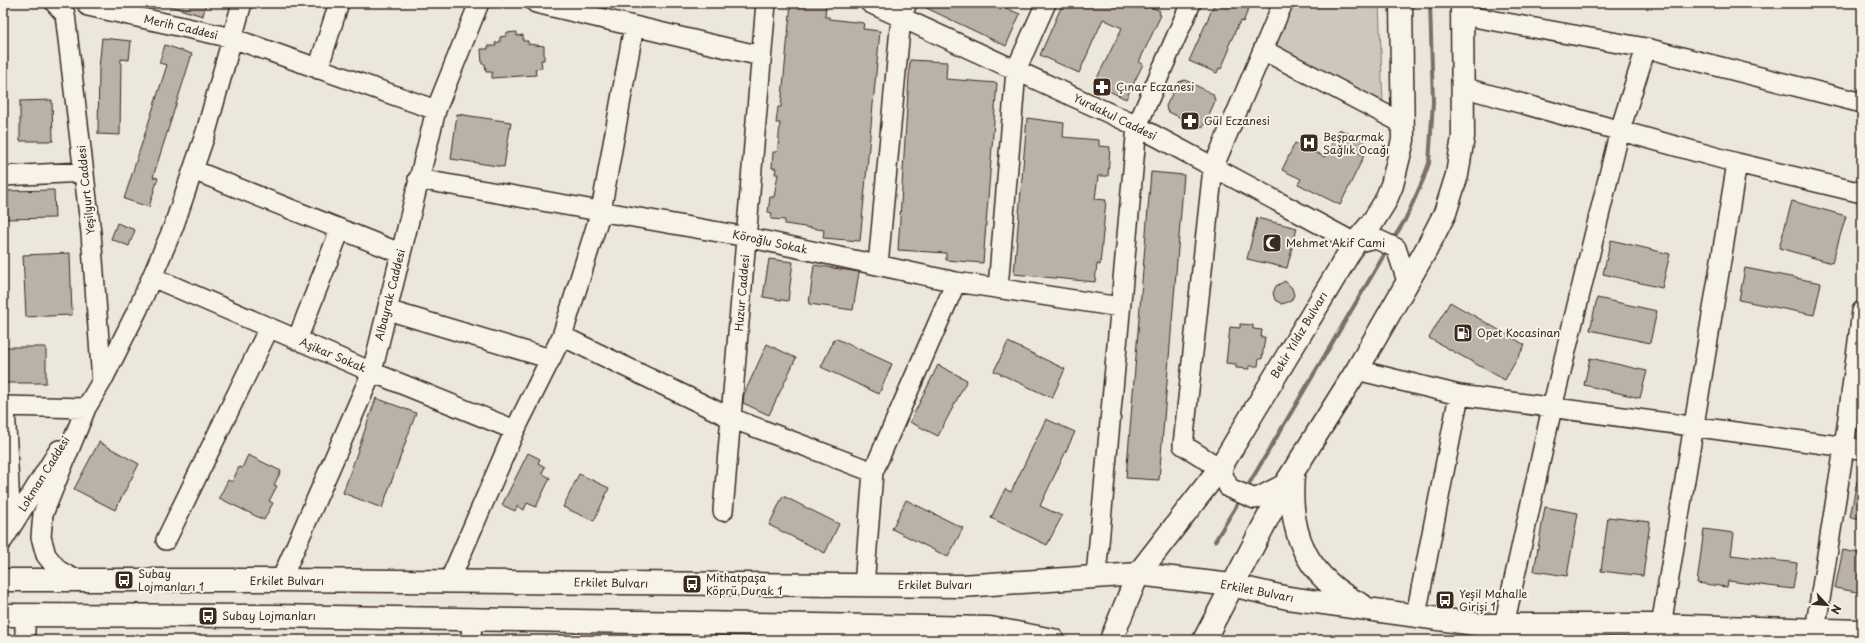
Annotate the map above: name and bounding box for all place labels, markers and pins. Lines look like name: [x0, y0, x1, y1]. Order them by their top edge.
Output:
pharmacy icon: Çınar Eczanesi: [1091, 76, 1113, 98]
place label: Çınar Eczanesi: [1116, 78, 1194, 95]
pharmacy icon: Gül Eczanesi: [1179, 110, 1201, 132]
place label: Gül Eczanesi: [1204, 112, 1270, 129]
place label: Beşparmak Sağlık Ocağı: [1323, 128, 1389, 158]
hospital icon: Beşparmak Sağlık Ocağı: [1298, 132, 1320, 154]
mosque icon: Mehmet Akif Cami: [1261, 232, 1283, 254]
place label: Mehmet Akif Cami: [1286, 234, 1385, 251]
fuel station icon: Opet Kocasinan: [1452, 322, 1474, 344]
place label: Opet Kocasinan: [1477, 324, 1560, 341]
place label: Subay Lojmanları 1: [138, 565, 204, 595]
bus stop icon: Subay Lojmanları 1: [113, 569, 135, 591]
place label: Mithatpaşa Köprü Durak 1: [706, 569, 783, 599]
bus stop icon: Mithatpaşa Köprü Durak 1: [681, 573, 703, 595]
place label: Yeşil Mahalle Girişi 1: [1459, 585, 1527, 615]
bus stop icon: Yeşil Mahalle Girişi 1: [1434, 589, 1456, 611]
bus stop icon: Subay Lojmanları: [197, 605, 219, 627]
place label: Subay Lojmanları: [222, 607, 316, 624]

